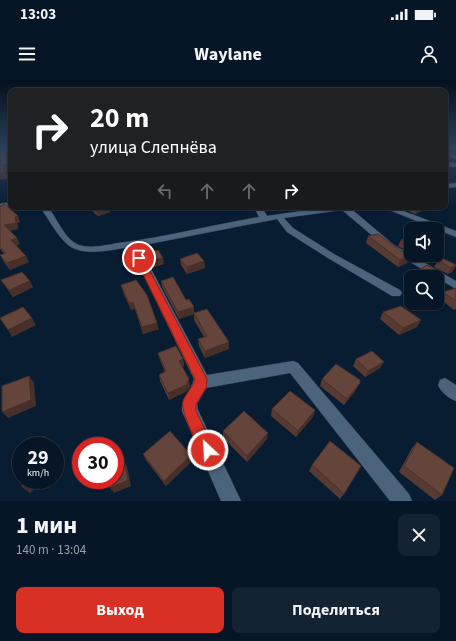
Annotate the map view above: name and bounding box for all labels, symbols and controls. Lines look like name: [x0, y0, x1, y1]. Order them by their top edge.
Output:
text: 13:03: [20, 4, 56, 25]
text: Waylane: [194, 42, 262, 67]
icon: menu: [16, 43, 38, 65]
icon: person: [418, 43, 440, 65]
text: 20 m: [90, 98, 149, 138]
icon: right: [24, 104, 76, 156]
text: улица Слепнёва: [90, 135, 217, 160]
icon: left: [154, 180, 176, 202]
icon: ahead: [196, 180, 218, 202]
icon: ahead: [238, 180, 260, 202]
icon: right: [280, 180, 302, 202]
map controls: [404, 222, 444, 310]
button: sound: [404, 222, 444, 262]
pin: [122, 241, 156, 275]
icon: arrive: [128, 247, 150, 269]
button: search: [404, 270, 444, 310]
position arrow: [187, 429, 229, 471]
speed limit sign: 30: [72, 437, 124, 489]
text: 29: [27, 444, 49, 472]
text: km/h: [27, 466, 49, 480]
text: 1 мин: [16, 508, 77, 543]
button: close: [398, 514, 440, 556]
text: 140 m · 13:04: [16, 541, 86, 559]
button: Выход: [16, 587, 224, 633]
button: Поделиться: [232, 587, 440, 633]

